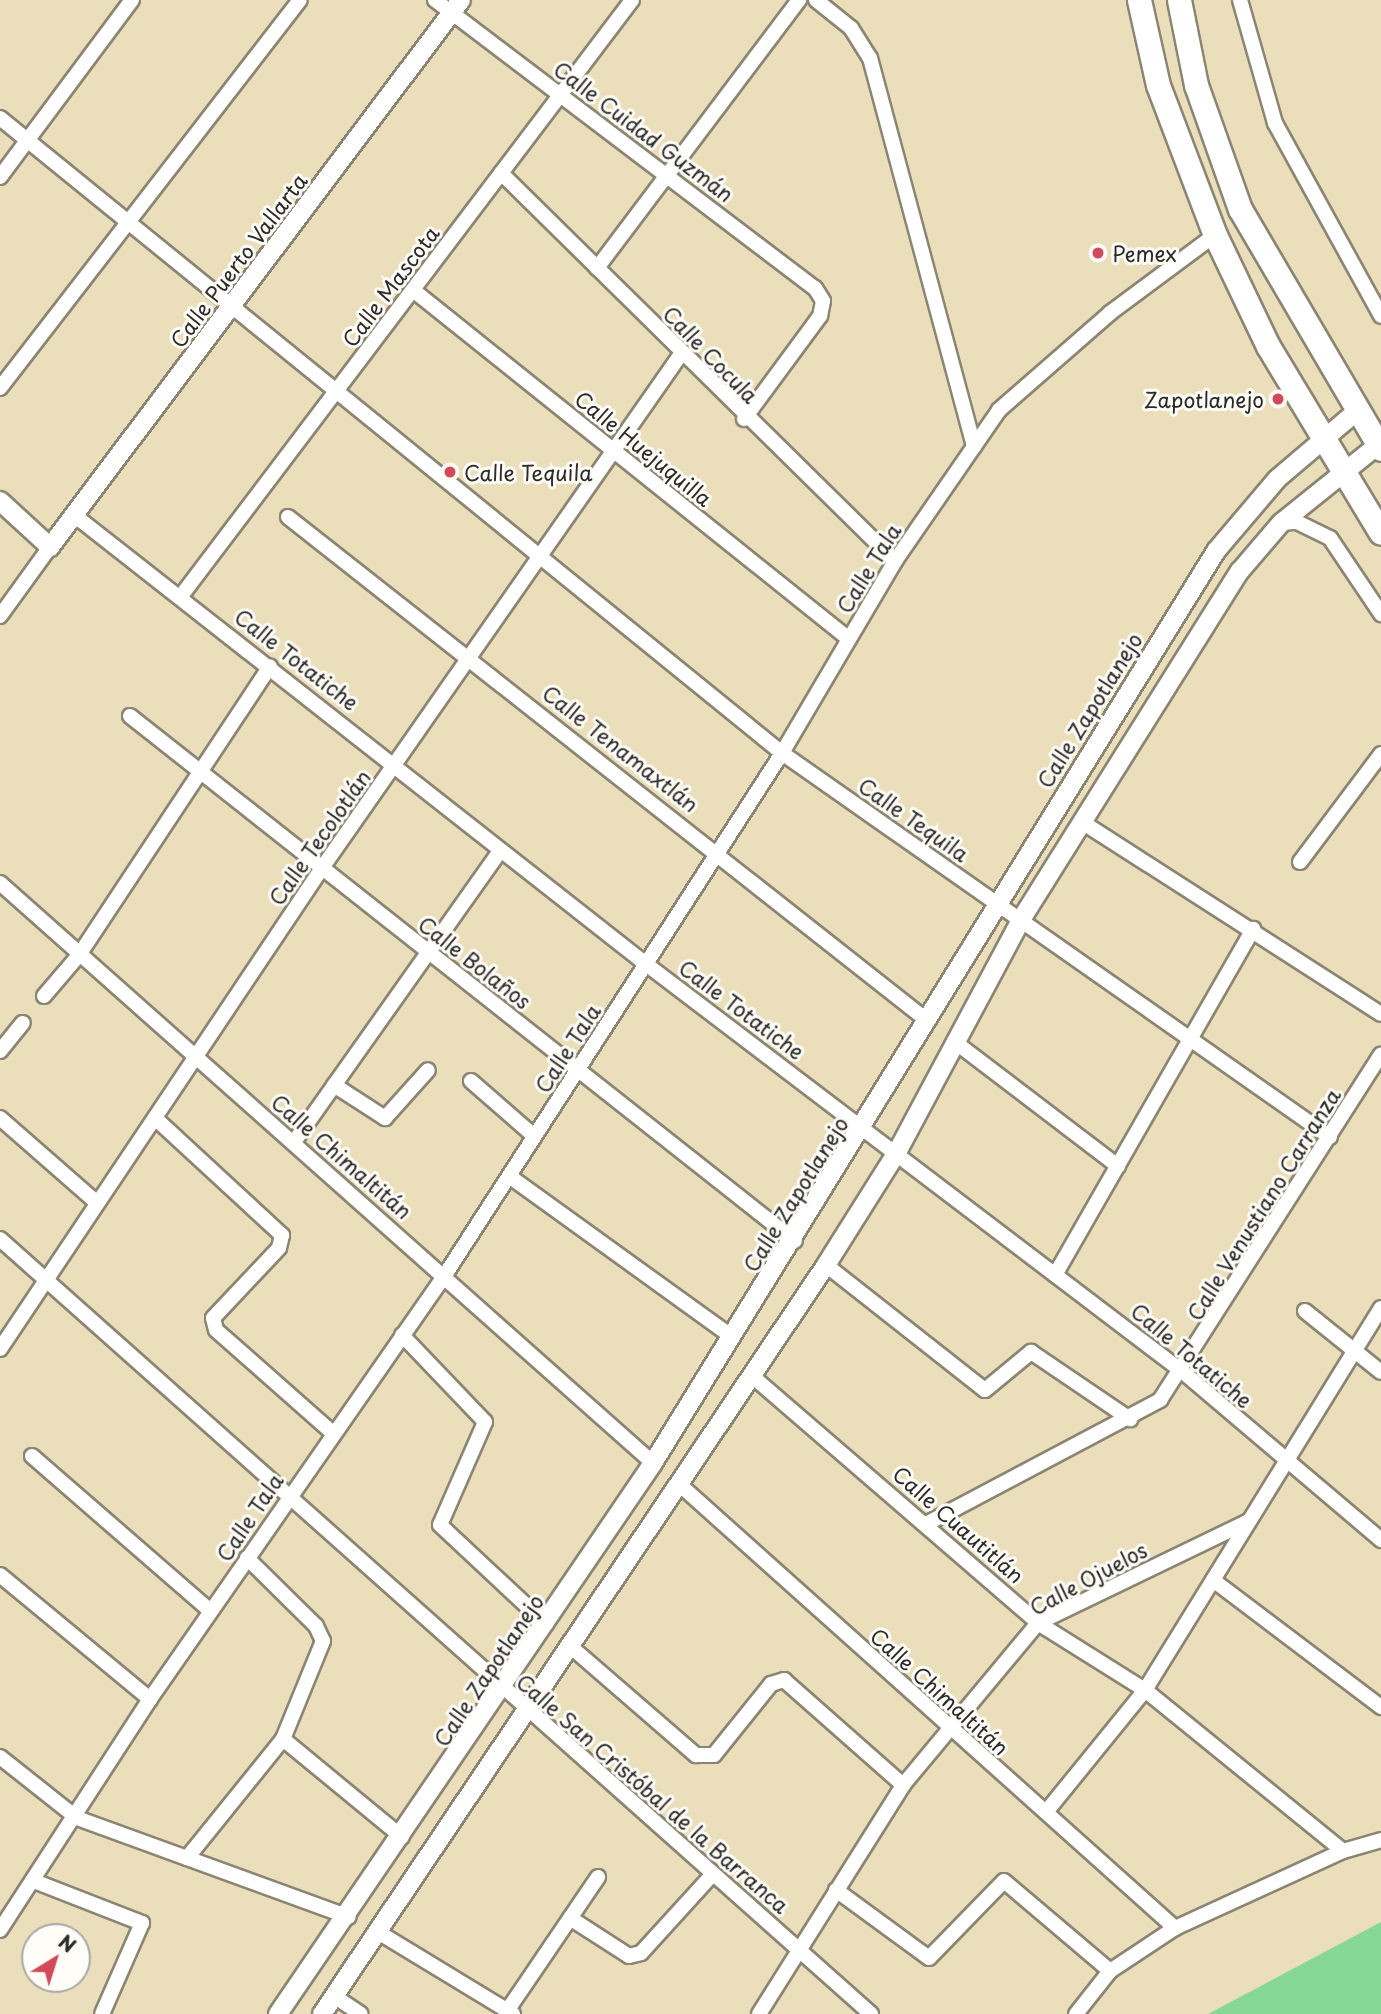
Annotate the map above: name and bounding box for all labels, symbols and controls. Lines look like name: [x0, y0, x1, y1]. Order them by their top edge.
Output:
street label: Calle Cuidad Guzmán: [548, 54, 740, 208]
street label: Calle Puerto Vallarta: [164, 167, 312, 353]
street label: Calle Mascota: [337, 221, 443, 351]
place label: Pemex: [1112, 240, 1177, 266]
marker: Pemex: [1090, 245, 1106, 261]
street label: Calle Cocula: [658, 300, 764, 408]
street label: Calle Huejuquilla: [569, 384, 719, 512]
place label: Zapotlanejo: [1144, 386, 1264, 412]
marker: Zapotlanejo: [1270, 391, 1286, 407]
place label: Calle Tequila: [464, 459, 592, 485]
marker: Calle Tequila: [442, 464, 458, 480]
street label: Calle Tala: [831, 518, 905, 618]
street label: Calle Totatiche: [230, 603, 364, 715]
street label: Calle Zapotlanejo: [1031, 628, 1147, 792]
street label: Calle Tenamaxtlán: [538, 679, 704, 817]
street label: Calle Tecolotlán: [263, 764, 375, 910]
street label: Calle Tequila: [854, 772, 974, 866]
street label: Calle Bolaños: [414, 910, 536, 1014]
street label: Calle Totatiche: [674, 954, 810, 1064]
street label: Calle Tala: [529, 999, 605, 1097]
street label: Calle Venustiano Carranza: [1181, 1082, 1345, 1326]
street label: Calle Chimaltitán: [267, 1088, 417, 1224]
street label: Calle Zapotlanejo: [737, 1112, 853, 1276]
street label: Calle Totatiche: [1126, 1297, 1258, 1413]
street label: Calle Cuautitlán: [888, 1460, 1030, 1588]
street label: Calle Tala: [210, 1468, 288, 1566]
street label: Calle Ojuelos: [1024, 1536, 1152, 1620]
street label: Calle Zapotlanejo: [428, 1589, 548, 1751]
street label: Calle Chimaltitán: [865, 1622, 1015, 1760]
street label: Calle San Cristóbal de la Barranca: [511, 1668, 795, 1918]
north arrow: [21, 1923, 91, 1993]
text: N: [53, 1927, 82, 1959]

